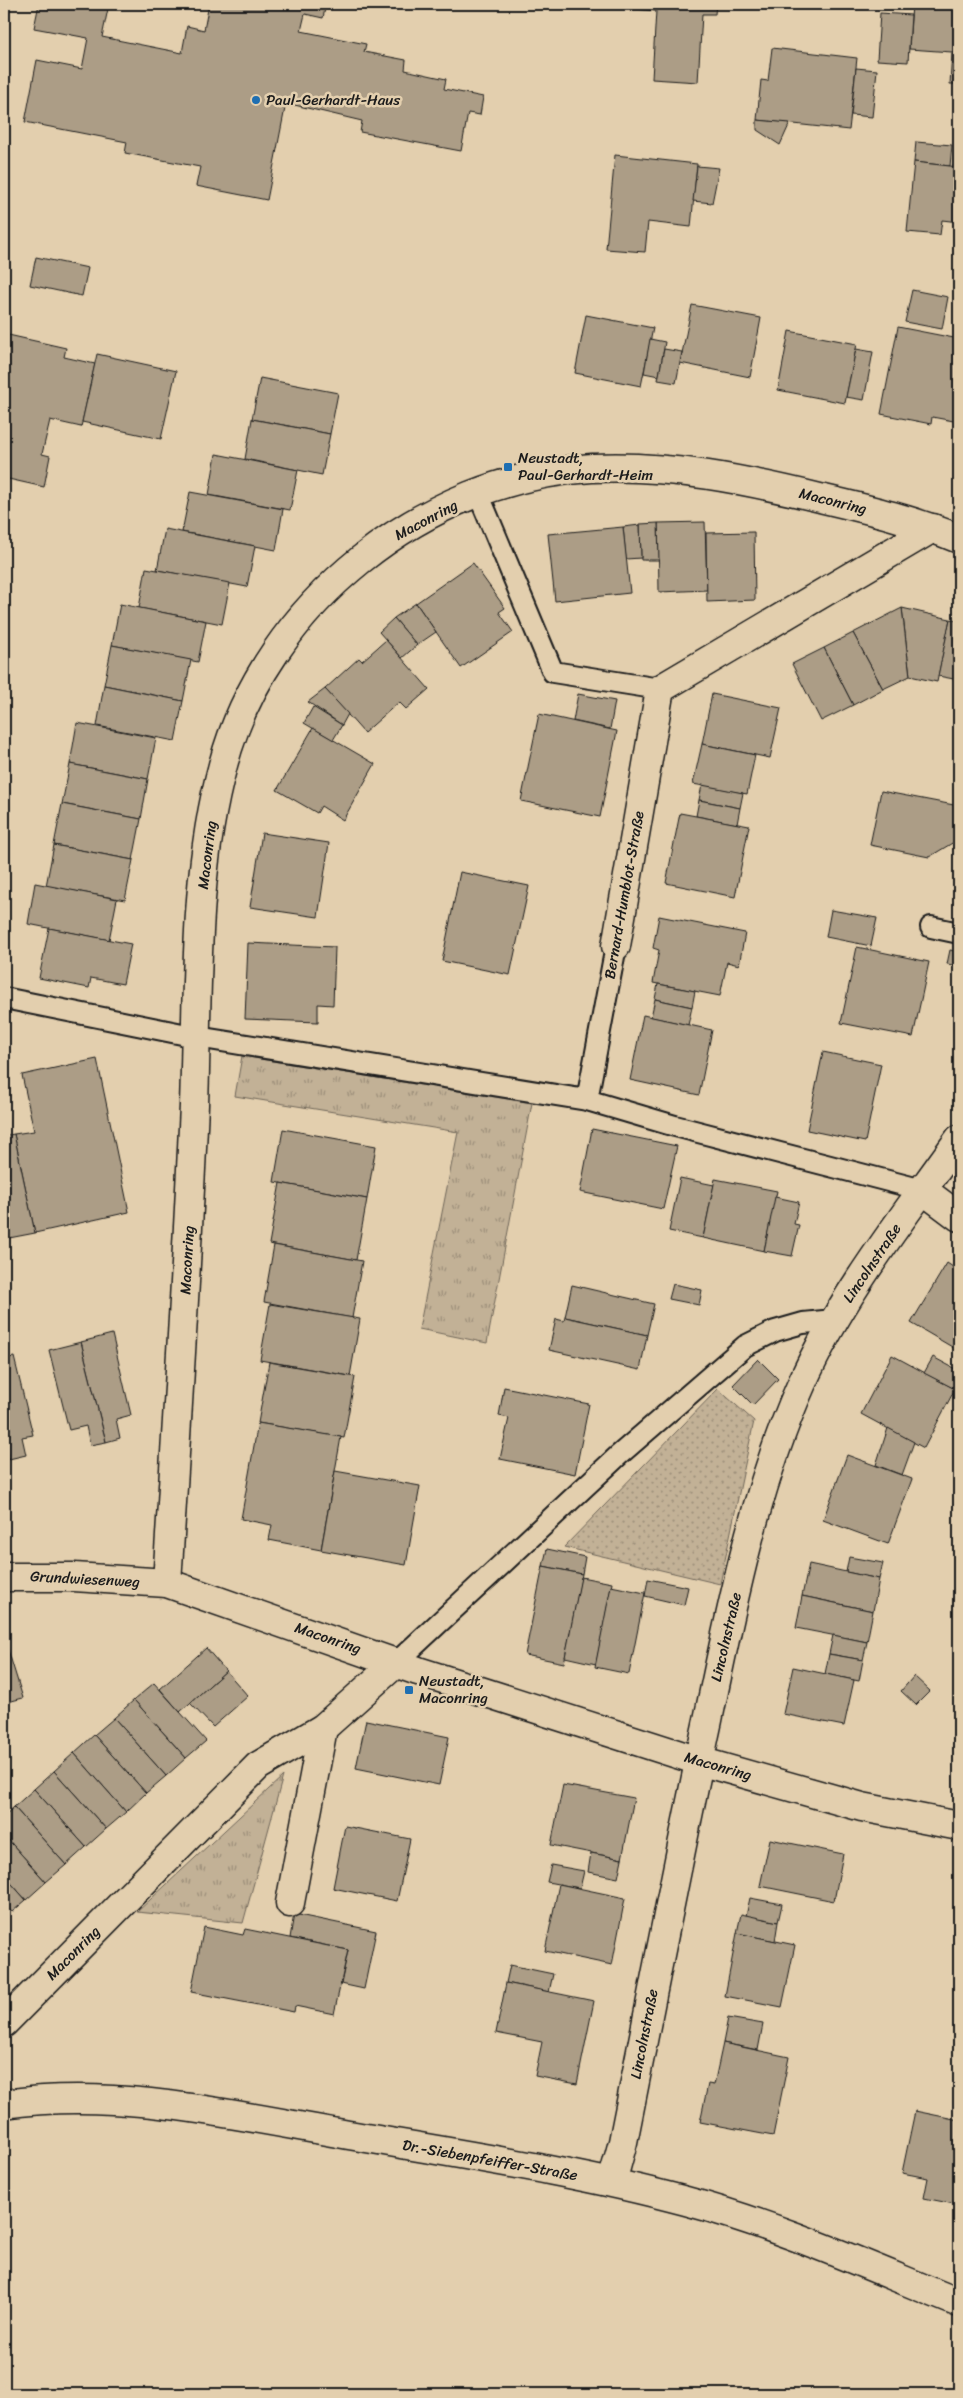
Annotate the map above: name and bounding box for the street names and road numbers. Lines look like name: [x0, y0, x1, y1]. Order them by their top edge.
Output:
street label: Maconring: [796, 480, 870, 522]
street label: Maconring: [389, 492, 463, 548]
street label: Bernard-Humblot-Straße: [596, 809, 652, 981]
street label: Maconring: [190, 819, 224, 891]
street label: Lincolnstraße: [836, 1218, 908, 1308]
street label: Maconring: [172, 1224, 202, 1295]
street label: Grundwiesenweg: [30, 1563, 141, 1595]
street label: Lincolnstraße: [703, 1589, 749, 1684]
street label: Maconring: [291, 1614, 365, 1662]
street label: Maconring: [681, 1744, 755, 1788]
street label: Maconring: [39, 1919, 107, 1987]
street label: Lincolnstraße: [623, 1986, 666, 2081]
street label: Dr.-Siebenpfeiffer-Straße: [400, 2132, 580, 2188]

